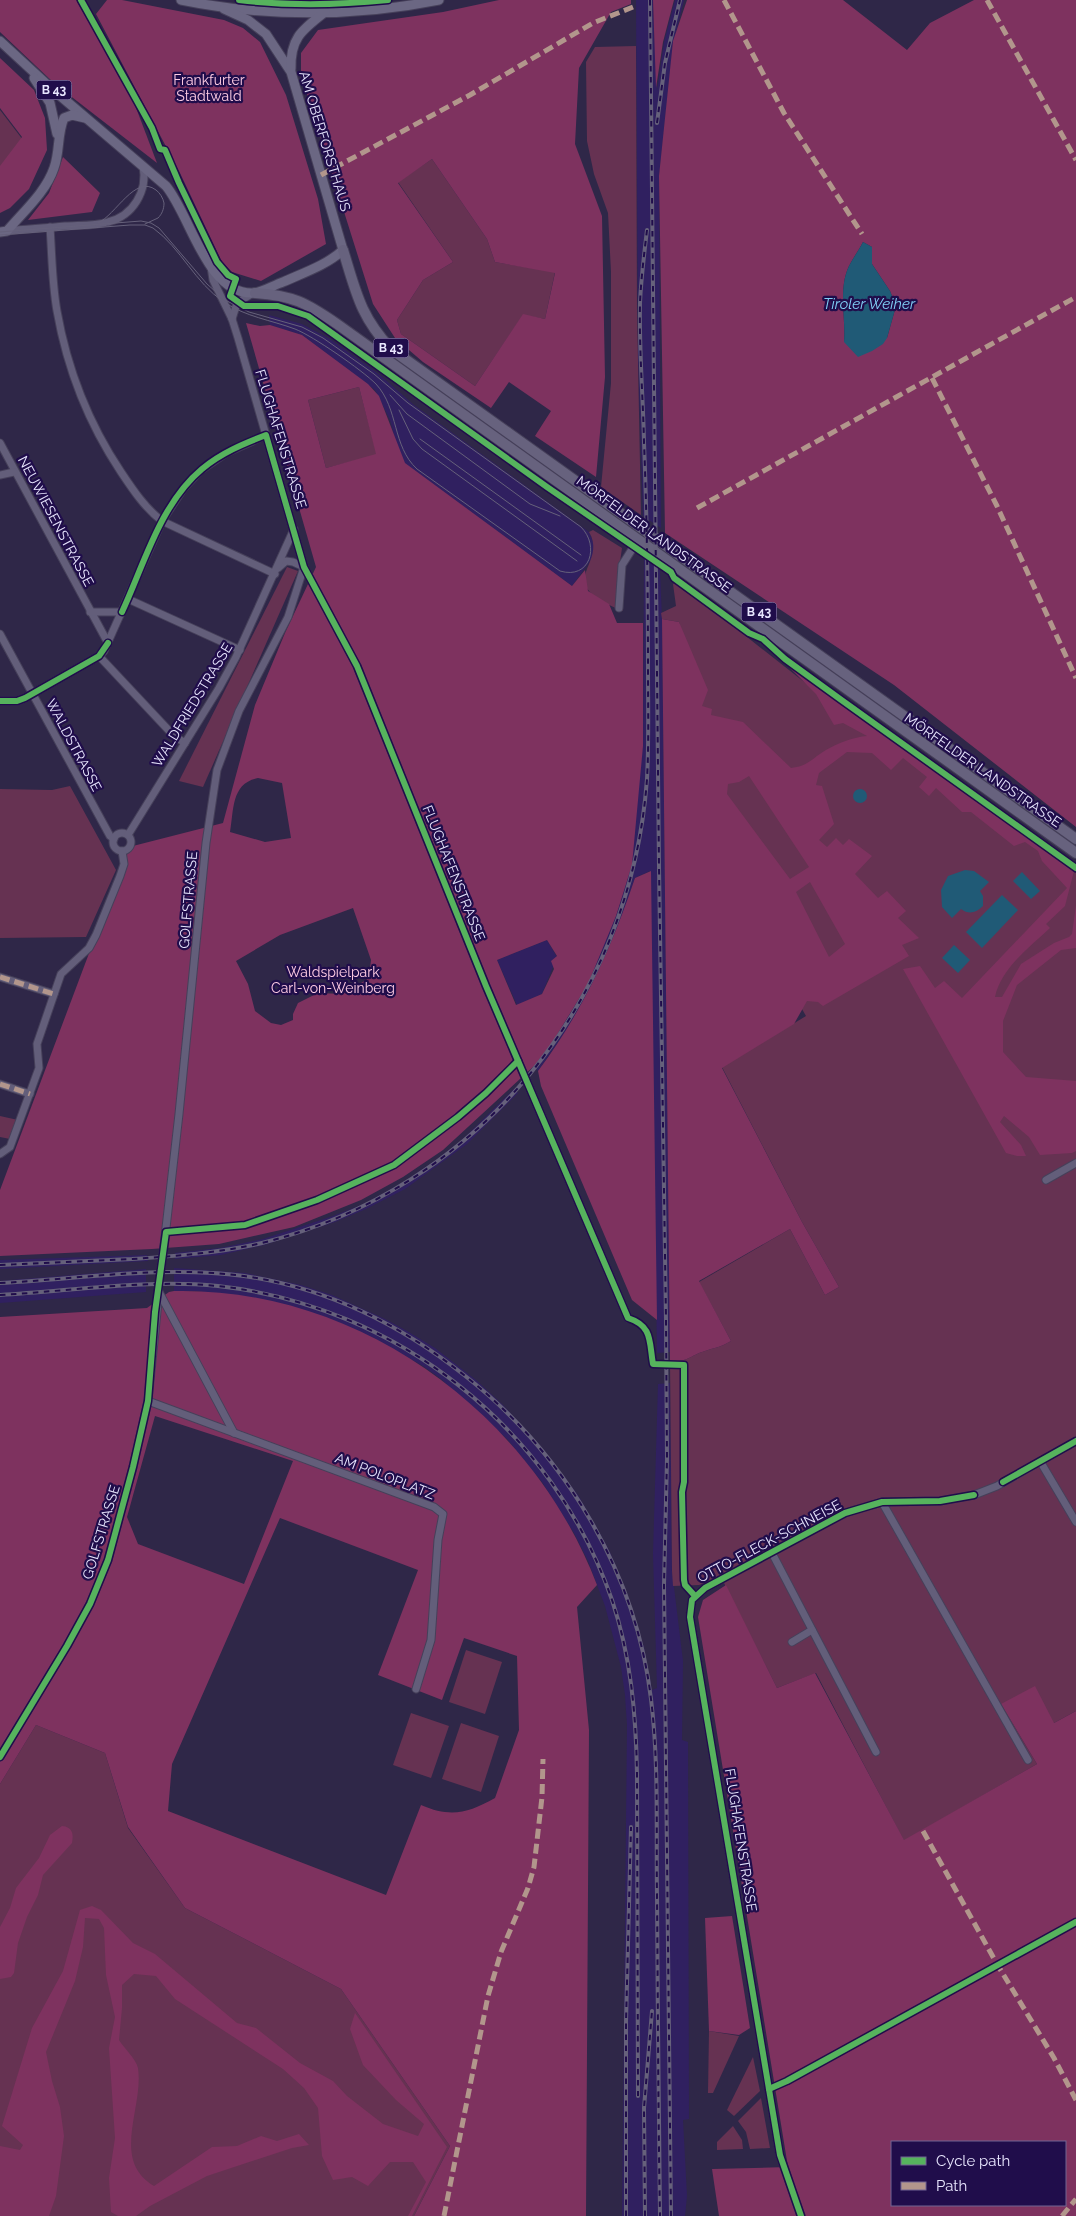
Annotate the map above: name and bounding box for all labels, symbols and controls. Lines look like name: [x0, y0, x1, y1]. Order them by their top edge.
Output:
street label: AM OBERFORSTHAUS: [296, 69, 354, 214]
park label: Frankfurter Stadtwald: [173, 72, 245, 104]
road number: B 43: [36, 80, 72, 100]
water label: Tiroler Weiher: [823, 295, 916, 313]
road number: B 43: [374, 338, 408, 358]
street label: FLUGHAFENSTRASSE: [252, 367, 310, 511]
street label: NEUWIESENSTRASSE: [15, 453, 97, 589]
street label: MÖRFELDER LANDSTRASSE: [573, 471, 736, 596]
road number: B 43: [742, 602, 776, 622]
street label: WALDFRIEDSTRASSE: [149, 640, 235, 770]
street label: WALDSTRASSE: [43, 696, 105, 794]
street label: MÖRFELDER LANDSTRASSE: [902, 708, 1066, 830]
street label: FLUGHAFENSTRASSE: [419, 803, 489, 943]
street label: GOLFSTRASSE: [176, 851, 200, 949]
park label: Waldspielpark Carl-von-Weinberg: [271, 964, 395, 996]
street label: AM POLOPLATZ: [333, 1450, 437, 1502]
street label: GOLFSTRASSE: [79, 1483, 123, 1581]
street label: OTTO-FLECK-SCHNEISE: [694, 1496, 844, 1586]
street label: FLUGHAFENSTRASSE: [722, 1767, 760, 1913]
legend: [891, 2141, 1066, 2206]
text: Cycle path: [936, 2152, 1010, 2170]
text: Path: [936, 2177, 967, 2195]

